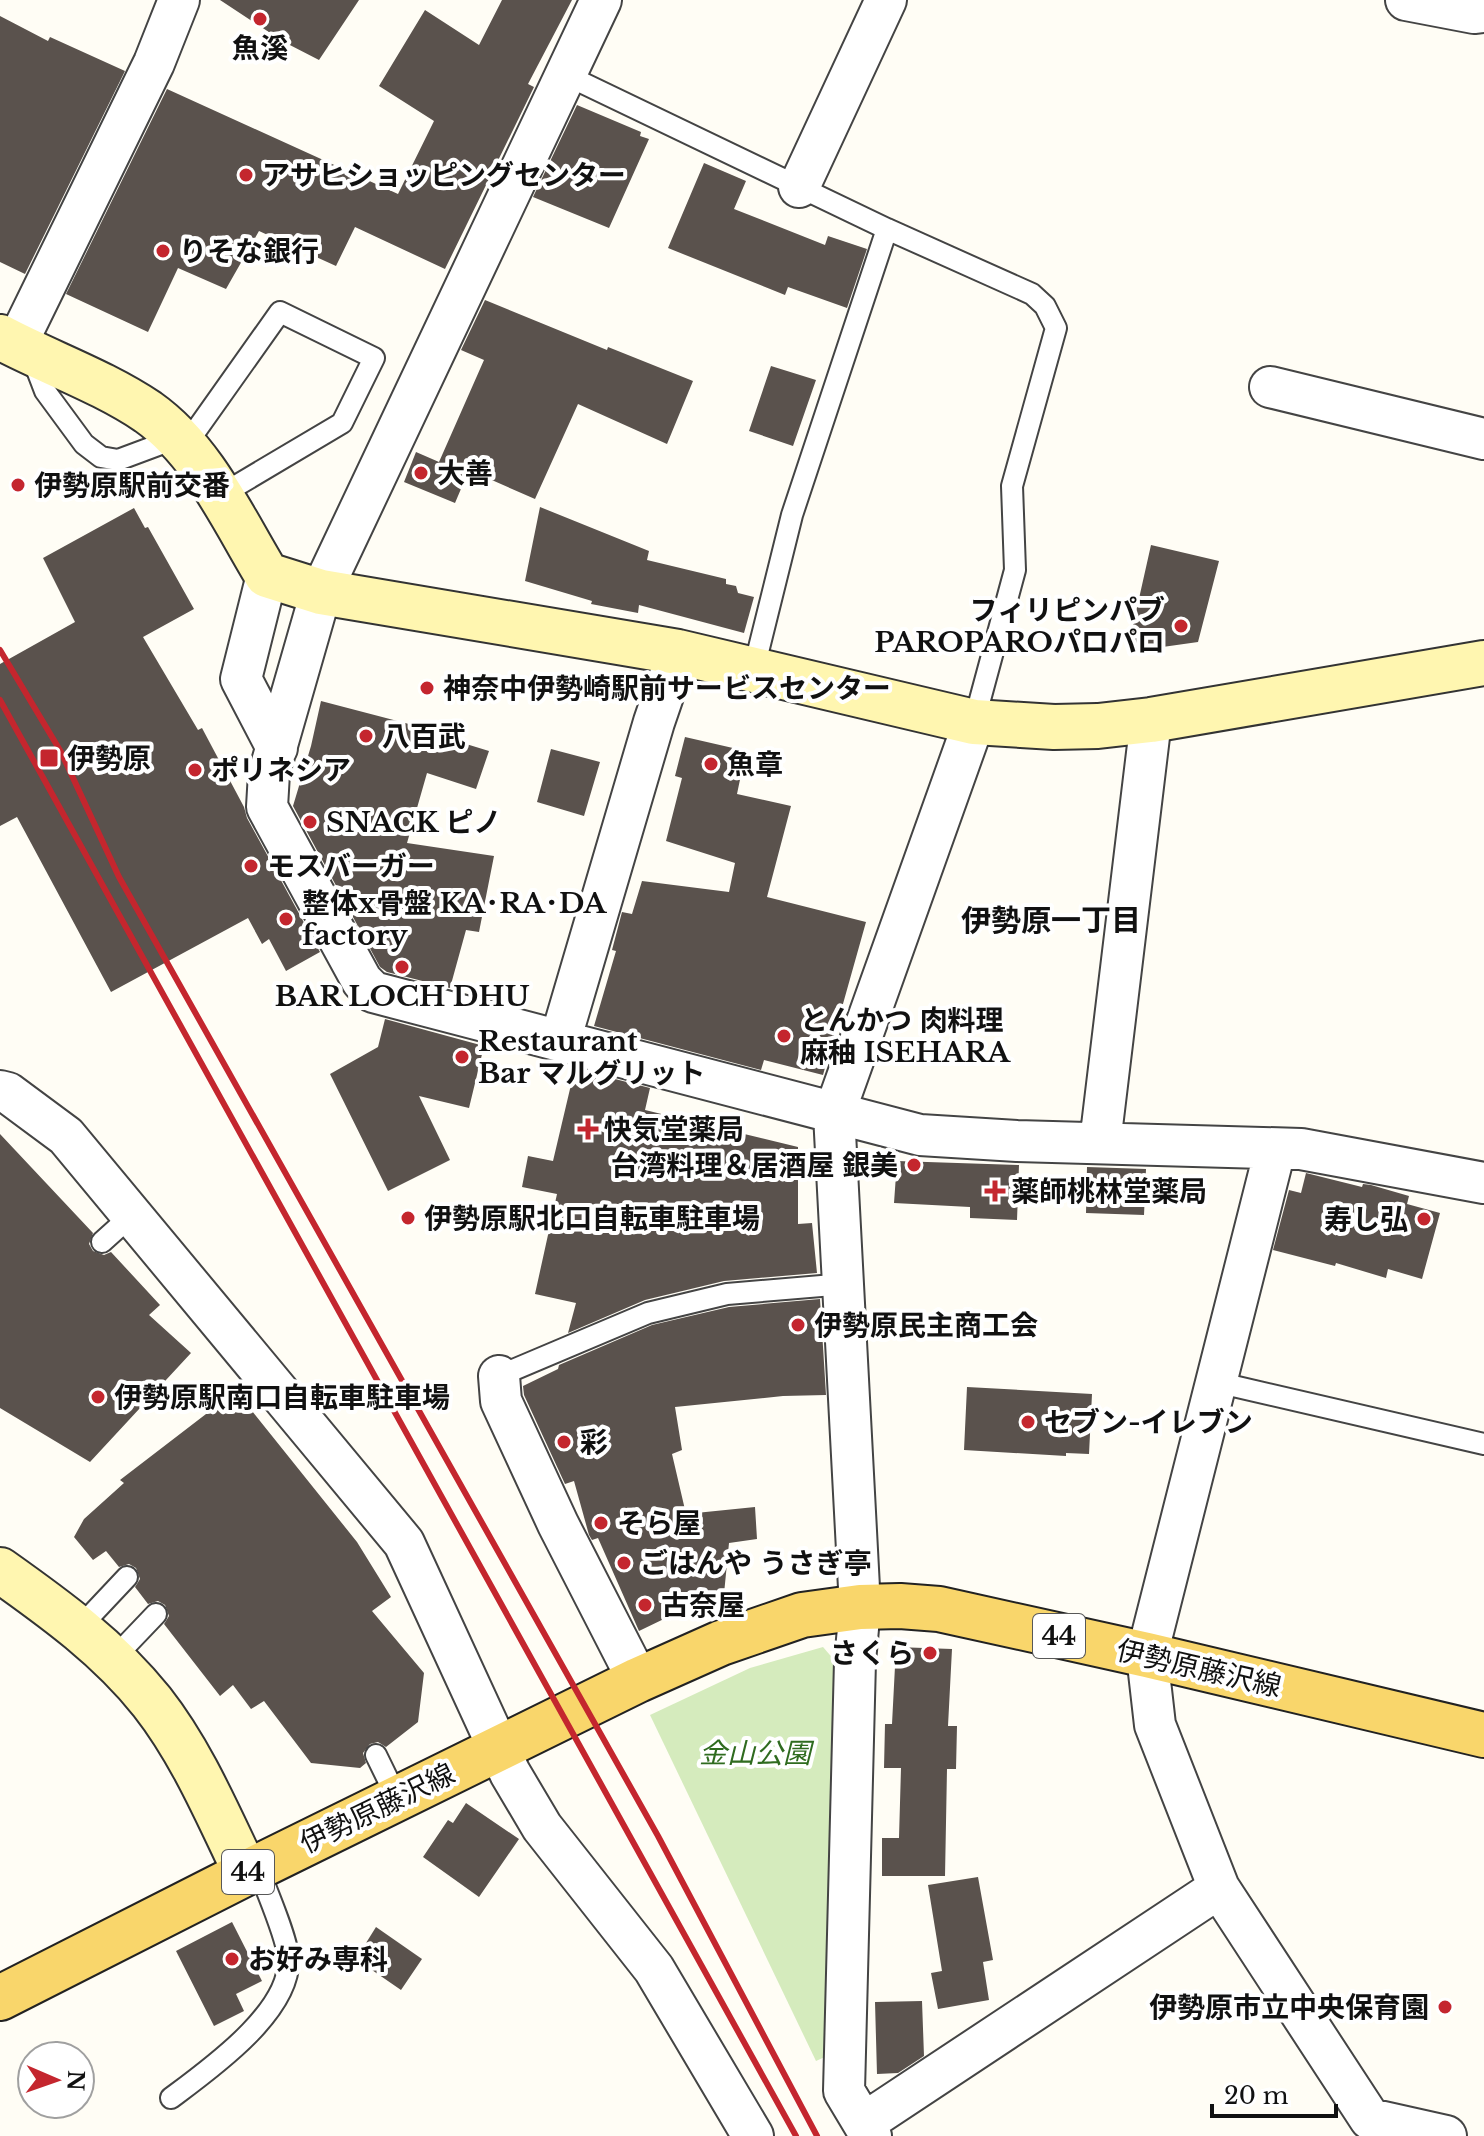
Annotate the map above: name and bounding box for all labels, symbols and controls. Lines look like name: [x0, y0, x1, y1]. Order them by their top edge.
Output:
marker: 魚溪: [251, 10, 269, 28]
place label: 魚溪: [232, 31, 288, 66]
place label: アサヒショッピングセンター: [262, 158, 626, 193]
marker: アサヒショッピングセンター: [237, 166, 255, 184]
place label: りそな銀行: [179, 234, 319, 269]
marker: りそな銀行: [154, 242, 172, 260]
place label: 大善: [437, 456, 493, 491]
marker: 大善: [412, 464, 430, 482]
place label: 伊勢原駅前交番: [34, 468, 230, 503]
marker: 伊勢原駅前交番: [9, 476, 27, 494]
place label: フィリピンパブ PAROPAROパロパロ: [874, 593, 1165, 660]
marker: フィリピンパブ PAROPAROパロパロ: [1172, 617, 1190, 635]
place label: 神奈中伊勢崎駅前サービスセンター: [443, 671, 891, 706]
marker: 神奈中伊勢崎駅前サービスセンター: [418, 679, 436, 697]
place label: 八百武: [382, 719, 466, 754]
marker: 八百武: [357, 727, 375, 745]
place label: 伊勢原: [67, 741, 151, 776]
marker: 伊勢原: [38, 747, 60, 769]
place label: 魚章: [727, 747, 783, 782]
place label: ポリネシア: [211, 753, 351, 788]
marker: 魚章: [702, 755, 720, 773]
marker: ポリネシア: [186, 761, 204, 779]
place label: SNACK ピノ: [326, 805, 501, 840]
marker: SNACK ピノ: [301, 813, 319, 831]
place label: モスバーガー: [267, 849, 435, 884]
marker: モスバーガー: [242, 857, 260, 875]
place label: 整体x骨盤 KA･RA･DA factory: [302, 886, 608, 953]
district label: 伊勢原一丁目: [961, 902, 1141, 939]
marker: 整体x骨盤 KA･RA･DA factory: [277, 910, 295, 928]
marker: BAR LOCH DHU: [393, 958, 411, 976]
place label: BAR LOCH DHU: [275, 979, 530, 1014]
place label: とんかつ 肉料理 麻秞 ISEHARA: [800, 1003, 1011, 1070]
place label: Restaurant Bar マルグリット: [478, 1024, 705, 1091]
marker: とんかつ 肉料理 麻秞 ISEHARA: [775, 1027, 793, 1045]
marker: Restaurant Bar マルグリット: [453, 1048, 471, 1066]
place label: 快気堂薬局: [604, 1112, 744, 1147]
marker: 快気堂薬局: [579, 1120, 597, 1138]
place label: 台湾料理＆居酒屋 銀美: [611, 1148, 898, 1183]
marker: 台湾料理＆居酒屋 銀美: [905, 1156, 923, 1174]
place label: 薬師桃林堂薬局: [1011, 1174, 1207, 1209]
marker: 薬師桃林堂薬局: [986, 1182, 1004, 1200]
place label: 伊勢原駅北口自転車駐車場: [424, 1201, 760, 1236]
place label: 寿し弘: [1324, 1202, 1408, 1237]
marker: 伊勢原駅北口自転車駐車場: [399, 1209, 417, 1227]
marker: 寿し弘: [1415, 1210, 1433, 1228]
place label: 伊勢原民主商工会: [814, 1308, 1038, 1343]
marker: 伊勢原民主商工会: [789, 1316, 807, 1334]
place label: 伊勢原駅南口自転車駐車場: [114, 1380, 450, 1415]
marker: 伊勢原駅南口自転車駐車場: [89, 1388, 107, 1406]
place label: セブン-イレブン: [1044, 1405, 1253, 1440]
marker: セブン-イレブン: [1019, 1413, 1037, 1431]
place label: 彩: [580, 1425, 608, 1460]
marker: 彩: [555, 1433, 573, 1451]
place label: そら屋: [617, 1506, 701, 1541]
marker: そら屋: [592, 1514, 610, 1532]
place label: ごはんや うさぎ亭: [640, 1546, 871, 1581]
marker: ごはんや うさぎ亭: [615, 1554, 633, 1572]
place label: 古奈屋: [661, 1588, 745, 1623]
marker: 古奈屋: [636, 1596, 654, 1614]
road number: 44: [1033, 1614, 1085, 1658]
street label: 伊勢原藤沢線: [1113, 1633, 1285, 1704]
place label: さくら: [830, 1636, 914, 1671]
marker: さくら: [921, 1644, 939, 1662]
park label: 金山公園: [699, 1736, 815, 1771]
street label: 伊勢原藤沢線: [294, 1756, 460, 1861]
road number: 44: [222, 1850, 274, 1894]
place label: お好み専科: [248, 1942, 388, 1977]
marker: お好み専科: [223, 1950, 241, 1968]
place label: 伊勢原市立中央保育園: [1149, 1990, 1429, 2025]
marker: 伊勢原市立中央保育園: [1436, 1998, 1454, 2016]
north arrow: [16, 2040, 96, 2120]
scale bar: [1212, 2068, 1336, 2118]
text: N: [62, 2070, 89, 2092]
text: 20 m: [1224, 2081, 1289, 2110]

